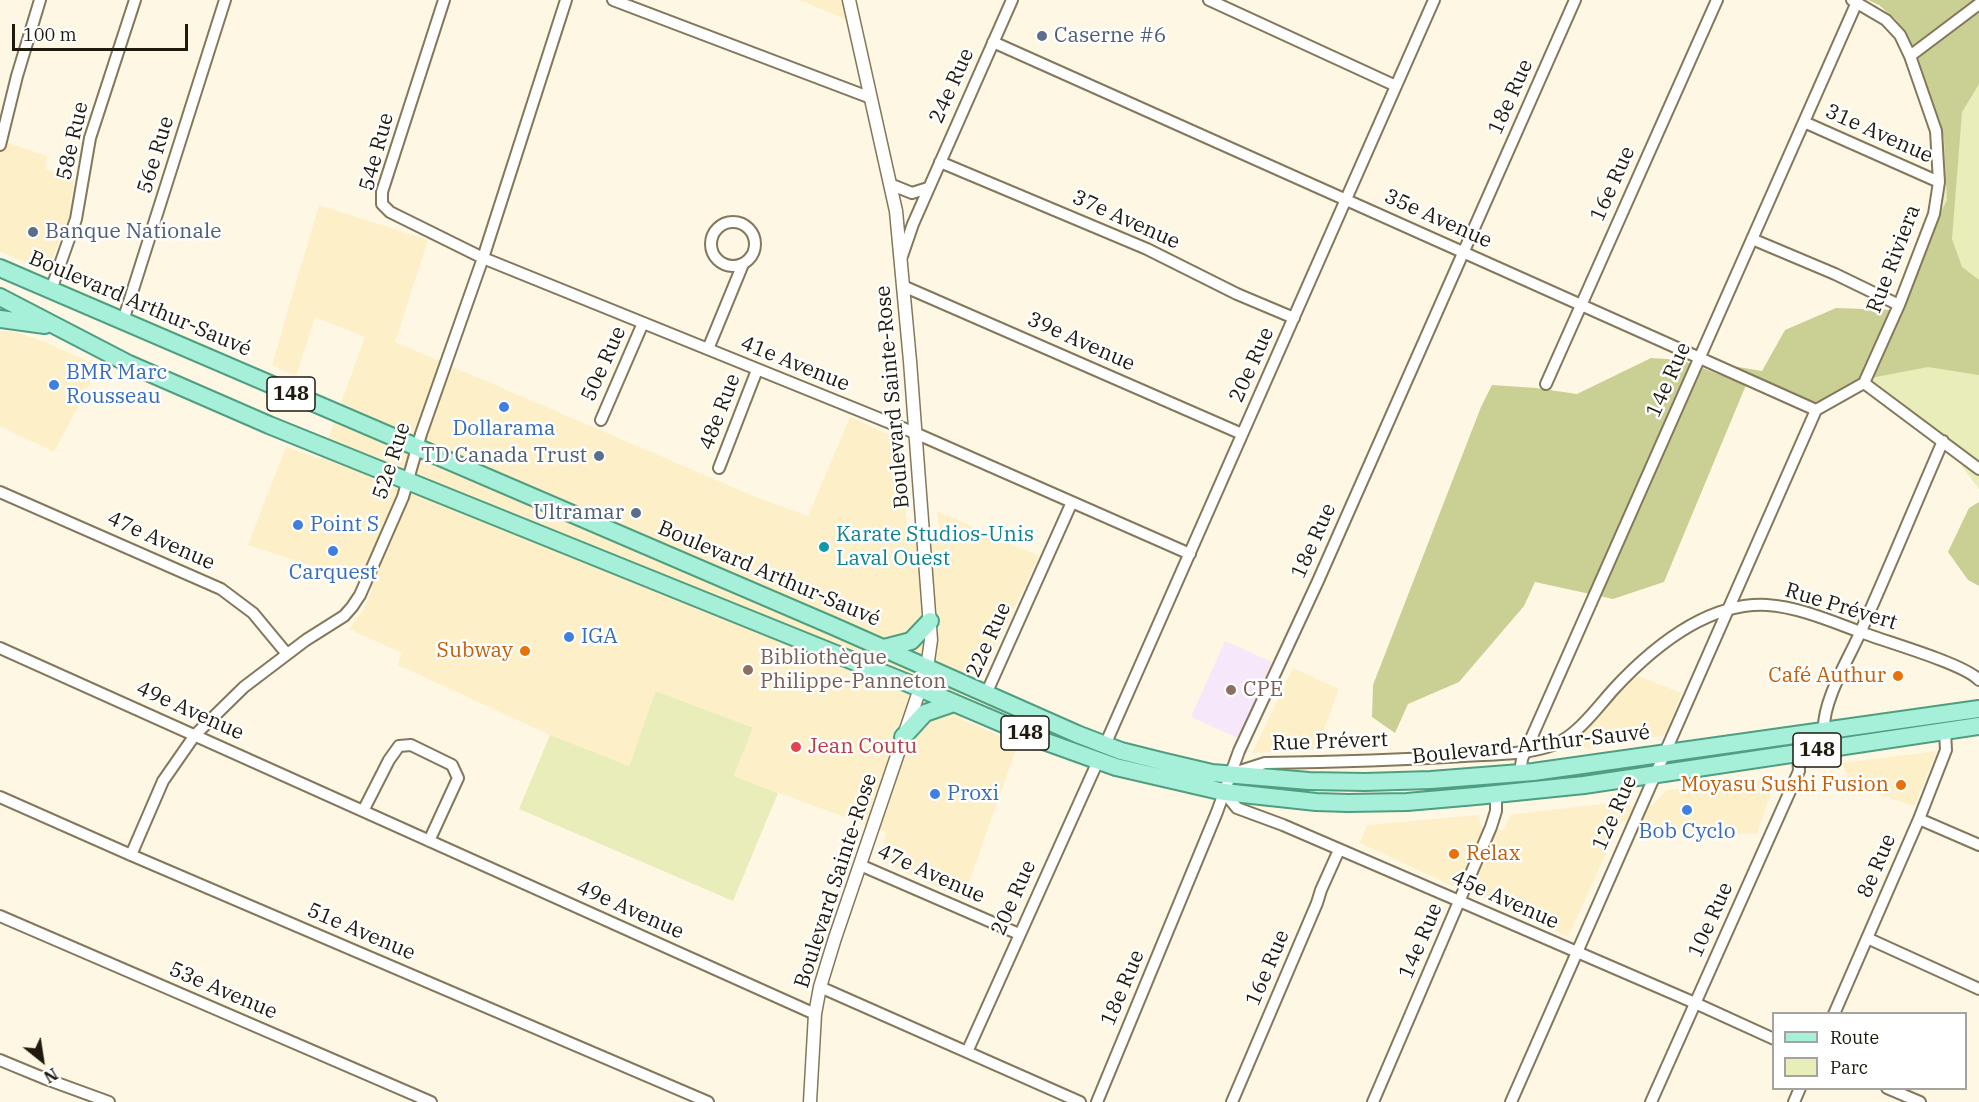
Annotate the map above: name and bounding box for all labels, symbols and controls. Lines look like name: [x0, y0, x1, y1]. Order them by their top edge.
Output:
scale bar: [15, 12, 190, 50]
text: 100 m: [23, 23, 77, 46]
place label: Caserne #6: [1054, 23, 1166, 49]
marker: Caserne #6: [1035, 29, 1049, 43]
street label: 24e Rue: [924, 45, 980, 127]
street label: 18e Rue: [1483, 56, 1539, 138]
street label: 58e Rue: [52, 99, 94, 183]
street label: 31e Avenue: [1821, 99, 1937, 169]
street label: 54e Rue: [355, 110, 399, 194]
street label: 56e Rue: [132, 113, 180, 197]
street label: 16e Rue: [1585, 143, 1641, 225]
street label: 35e Avenue: [1380, 184, 1496, 254]
street label: 37e Avenue: [1068, 185, 1184, 255]
street label: Rue Riviera: [1862, 201, 1926, 317]
place label: Banque Nationale: [45, 219, 221, 245]
marker: Banque Nationale: [26, 225, 40, 239]
street label: Boulevard Arthur-Sauvé: [25, 246, 255, 362]
street label: Boulevard Sainte-Rose: [871, 284, 915, 510]
street label: 39e Avenue: [1023, 307, 1139, 377]
street label: 50e Rue: [576, 323, 632, 405]
street label: 20e Rue: [1224, 324, 1280, 406]
street label: 41e Avenue: [737, 331, 853, 397]
street label: 14e Rue: [1641, 339, 1697, 421]
place label: BMR Marc Rousseau: [66, 360, 167, 410]
street label: 48e Rue: [694, 370, 746, 454]
road number: 148: [267, 377, 315, 411]
marker: BMR Marc Rousseau: [47, 378, 61, 392]
marker: Dollarama: [497, 400, 511, 414]
place label: Dollarama: [453, 416, 555, 442]
street label: 52e Rue: [368, 419, 416, 503]
place label: TD Canada Trust: [421, 443, 587, 469]
marker: TD Canada Trust: [592, 449, 606, 463]
place label: Ultramar: [533, 500, 624, 526]
street label: 18e Rue: [1286, 500, 1342, 582]
street label: 47e Avenue: [103, 506, 219, 576]
marker: Ultramar: [629, 506, 643, 520]
place label: Point S: [310, 512, 379, 538]
street label: Boulevard Arthur-Sauvé: [654, 516, 884, 632]
marker: Point S: [291, 518, 305, 532]
place label: Karate Studios-Unis Laval Ouest: [836, 522, 1034, 572]
marker: Karate Studios-Unis Laval Ouest: [817, 540, 831, 554]
marker: Carquest: [326, 544, 340, 558]
place label: Carquest: [289, 560, 377, 586]
street label: Rue Prévert: [1782, 578, 1900, 636]
street label: 22e Rue: [961, 599, 1017, 681]
place label: IGA: [581, 624, 618, 650]
marker: IGA: [562, 630, 576, 644]
place label: Subway: [437, 638, 513, 664]
marker: Subway: [518, 644, 532, 658]
place label: Bibliothèque Philippe-Panneton: [760, 645, 946, 695]
marker: Bibliothèque Philippe-Panneton: [741, 663, 755, 677]
place label: Café Authur: [1768, 663, 1886, 689]
marker: Café Authur: [1891, 669, 1905, 683]
street label: 49e Avenue: [132, 676, 248, 746]
place label: CPE: [1243, 677, 1283, 703]
marker: CPE: [1224, 683, 1238, 697]
road number: 148: [1001, 716, 1049, 750]
street label: Boulevard Arthur-Sauvé: [1411, 720, 1651, 770]
street label: Rue Prévert: [1272, 727, 1388, 757]
road number: 148: [1793, 733, 1841, 767]
place label: Jean Coutu: [808, 734, 917, 760]
marker: Jean Coutu: [789, 740, 803, 754]
street label: Boulevard Sainte-Rose: [789, 771, 883, 991]
street label: 12e Rue: [1587, 772, 1643, 854]
place label: Moyasu Sushi Fusion: [1680, 772, 1889, 798]
marker: Moyasu Sushi Fusion: [1894, 778, 1908, 792]
place label: Proxi: [947, 781, 999, 807]
marker: Proxi: [928, 787, 942, 801]
marker: Bob Cyclo: [1680, 803, 1694, 817]
place label: Bob Cyclo: [1639, 819, 1735, 845]
street label: 8e Rue: [1852, 830, 1902, 902]
street label: 47e Avenue: [873, 839, 989, 909]
place label: Relax: [1466, 841, 1521, 867]
marker: Relax: [1447, 847, 1461, 861]
street label: 20e Rue: [986, 857, 1042, 939]
street label: 45e Avenue: [1447, 865, 1563, 935]
street label: 49e Avenue: [572, 875, 688, 945]
street label: 10e Rue: [1683, 879, 1739, 961]
street label: 51e Avenue: [303, 898, 419, 966]
street label: 14e Rue: [1394, 899, 1448, 983]
street label: 16e Rue: [1241, 926, 1295, 1010]
street label: 18e Rue: [1096, 946, 1150, 1030]
street label: 53e Avenue: [165, 957, 281, 1025]
legend: [1772, 1012, 1967, 1090]
text: Route: [1830, 1026, 1879, 1049]
north arrow: [12, 1030, 72, 1090]
text: Parc: [1830, 1056, 1868, 1079]
text: N: [41, 1064, 61, 1087]

